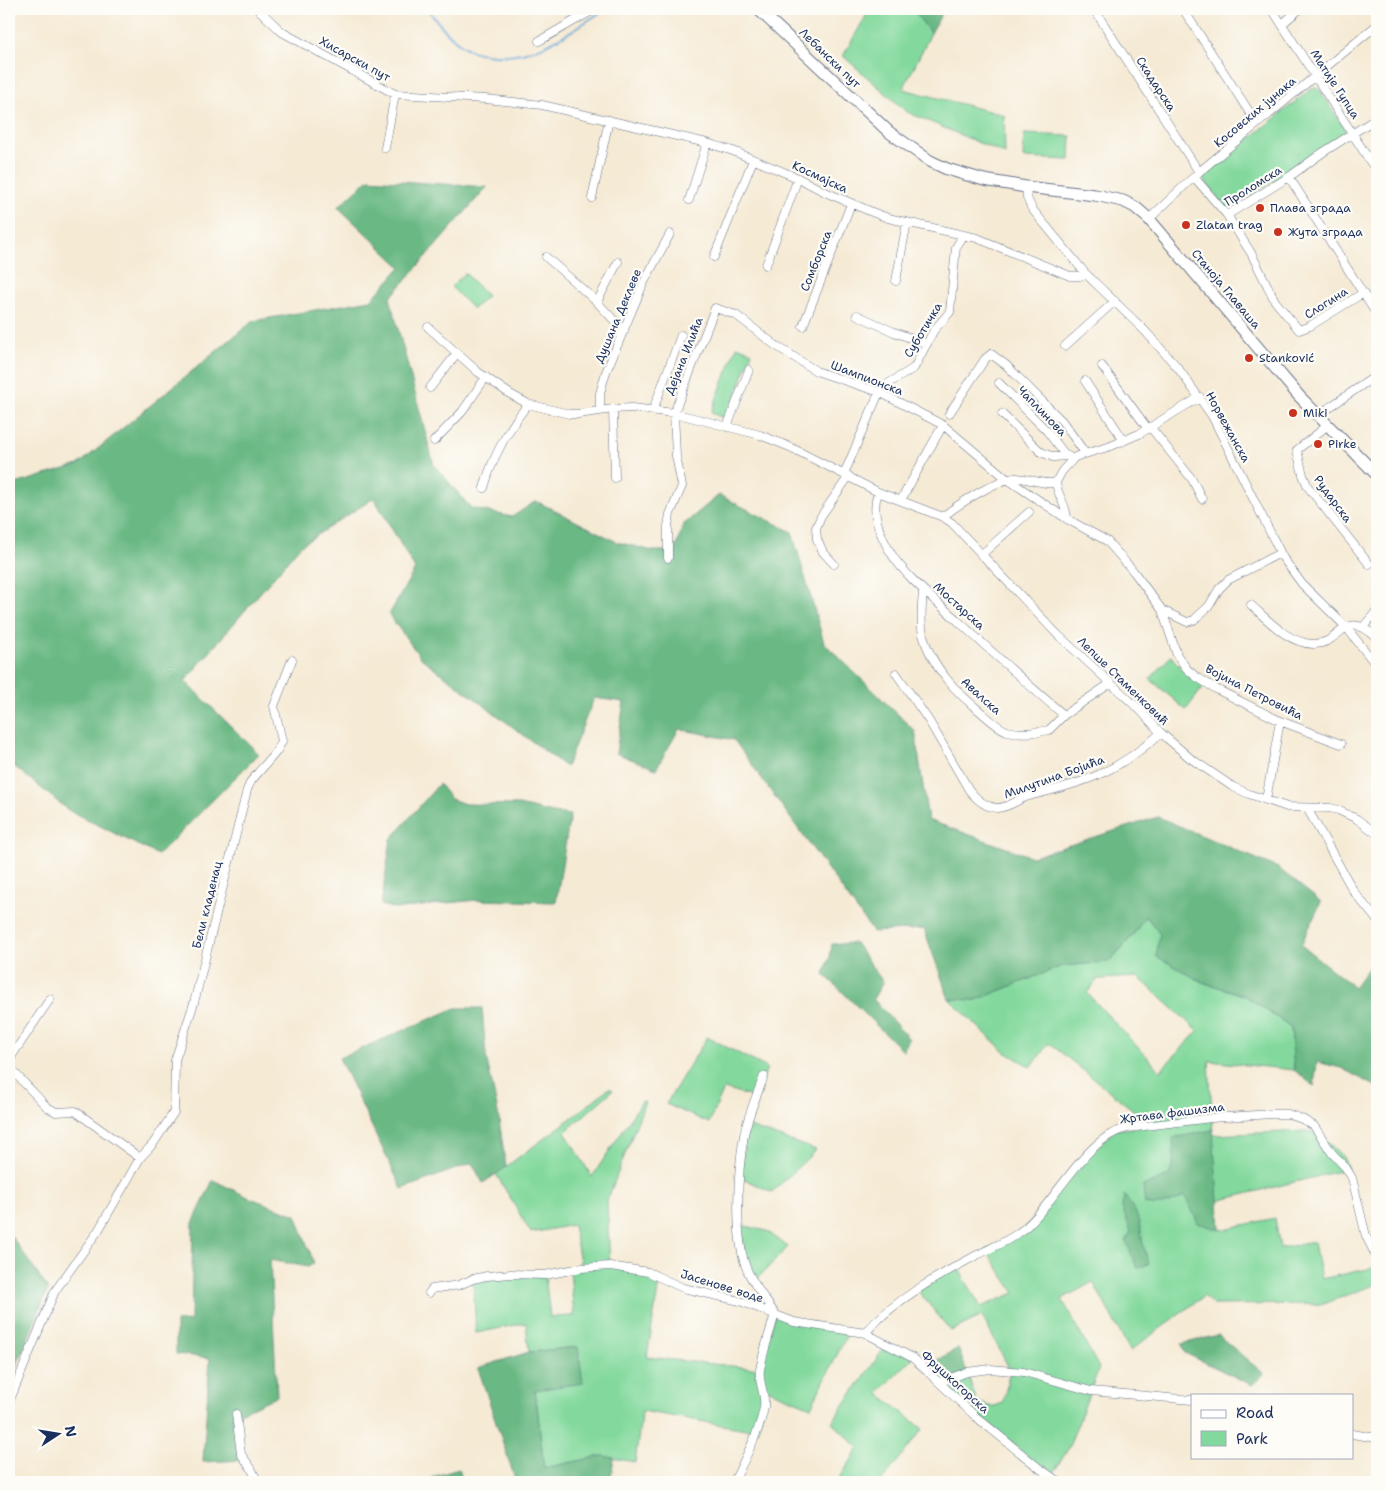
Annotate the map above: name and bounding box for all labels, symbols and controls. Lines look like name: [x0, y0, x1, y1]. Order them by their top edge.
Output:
street label: Лебански пут: [796, 24, 865, 92]
street label: Хисарски пут: [317, 33, 394, 86]
street label: Матије Гупца: [1307, 46, 1364, 122]
street label: Скадарска: [1132, 54, 1180, 115]
street label: Косовских јунака: [1211, 73, 1300, 151]
street label: Космајска: [790, 157, 851, 197]
street label: Проломска: [1221, 162, 1285, 210]
place label: Плава зграда: [1270, 200, 1351, 216]
marker: Плава зграда: [1254, 202, 1266, 214]
place label: Zlatan trag: [1196, 217, 1263, 233]
marker: Zlatan trag: [1180, 219, 1192, 231]
place label: Жута зграда: [1288, 224, 1363, 240]
marker: Жута зграда: [1272, 226, 1284, 238]
street label: Сомборска: [797, 228, 836, 294]
street label: Станоја Главаша: [1188, 246, 1264, 333]
street label: Душана Деклеве: [591, 266, 645, 366]
street label: Слогина: [1301, 283, 1351, 323]
street label: Суботичка: [900, 299, 946, 361]
street label: Дејана Илића: [661, 314, 707, 397]
place label: Stanković: [1259, 350, 1314, 366]
marker: Stanković: [1243, 352, 1255, 364]
street label: Шампионска: [828, 357, 906, 399]
street label: Чаплинова: [1014, 382, 1070, 440]
street label: Норвежанска: [1202, 389, 1254, 466]
place label: Miki: [1303, 405, 1328, 421]
marker: Miki: [1287, 407, 1299, 419]
place label: Pirke: [1328, 436, 1357, 452]
marker: Pirke: [1312, 438, 1324, 450]
street label: Рударска: [1310, 472, 1356, 526]
street label: Мостарска: [930, 579, 989, 634]
street label: Лепше Стаменковић: [1074, 633, 1172, 729]
street label: Војина Петровића: [1203, 661, 1306, 724]
street label: Авалска: [958, 674, 1005, 719]
street label: Милутина Бојића: [1002, 751, 1107, 803]
street label: Бели кладенац: [188, 859, 226, 951]
street label: Жртава фашизма: [1119, 1099, 1226, 1127]
street label: Јасенове воде: [678, 1266, 766, 1306]
street label: Фрушкогорска: [918, 1347, 993, 1417]
legend: [1191, 1394, 1354, 1458]
text: Road: [1236, 1403, 1274, 1423]
north arrow: [32, 1408, 82, 1458]
text: N: [61, 1424, 81, 1439]
text: Park: [1236, 1429, 1268, 1449]

